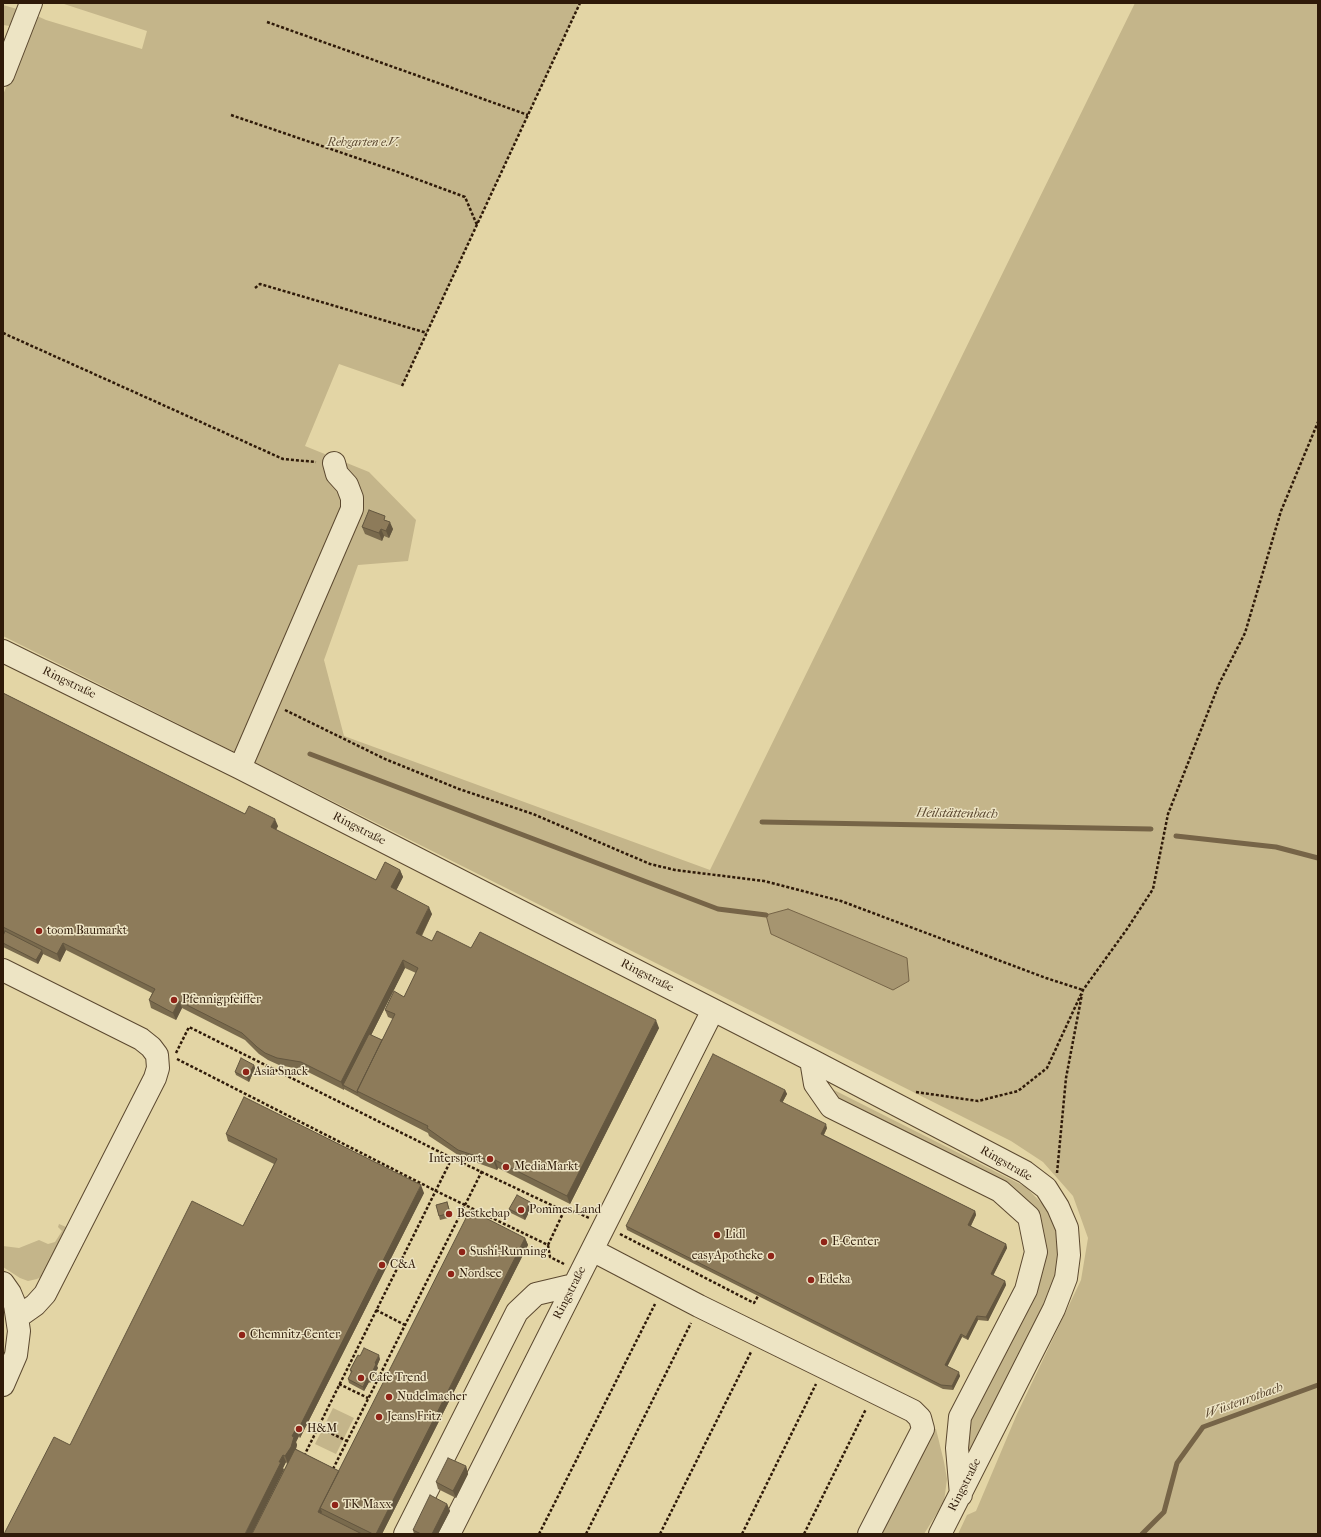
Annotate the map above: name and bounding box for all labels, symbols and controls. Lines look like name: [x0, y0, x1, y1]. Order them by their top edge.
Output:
park label: Rehgarten e.V.: [327, 136, 399, 150]
street label: Ringstraße: [40, 664, 98, 702]
water label: Heilstättenbach: [916, 805, 998, 823]
street label: Ringstraße: [330, 810, 388, 848]
place label: toom Baumarkt: [47, 924, 127, 938]
marker: toom Baumarkt: [34, 926, 44, 936]
street label: Ringstraße: [618, 957, 676, 995]
place label: Pfennigpfeiffer: [182, 993, 261, 1007]
marker: Pfennigpfeiffer: [169, 995, 179, 1005]
place label: Asia Snack: [254, 1065, 308, 1079]
marker: Asia Snack: [241, 1067, 251, 1077]
street label: Ringstraße: [978, 1143, 1034, 1185]
place label: Intersport: [429, 1152, 482, 1166]
marker: Intersport: [485, 1154, 495, 1164]
place label: MediaMarkt: [514, 1160, 578, 1174]
marker: MediaMarkt: [501, 1162, 511, 1172]
place label: Pommes Land: [529, 1203, 601, 1217]
marker: Pommes Land: [516, 1205, 526, 1215]
place label: Bestkebap: [457, 1207, 510, 1221]
marker: Bestkebap: [444, 1209, 454, 1219]
place label: Lidl: [725, 1228, 746, 1242]
marker: Lidl: [712, 1230, 722, 1240]
place label: E-Center: [832, 1235, 879, 1249]
marker: E-Center: [819, 1237, 829, 1247]
place label: Sushi-Running: [470, 1245, 547, 1259]
marker: Sushi-Running: [457, 1247, 467, 1257]
place label: easyApotheke: [692, 1249, 763, 1263]
marker: easyApotheke: [766, 1251, 776, 1261]
place label: C&A: [390, 1258, 416, 1272]
marker: C&A: [377, 1260, 387, 1270]
street label: Ringstraße: [551, 1264, 589, 1322]
place label: Nordsee: [459, 1267, 502, 1281]
marker: Nordsee: [446, 1269, 456, 1279]
place label: Edeka: [819, 1273, 850, 1287]
marker: Edeka: [806, 1275, 816, 1285]
place label: Chemnitz-Center: [250, 1328, 340, 1342]
marker: Chemnitz-Center: [237, 1330, 247, 1340]
place label: Cafe Trend: [369, 1371, 427, 1385]
marker: Cafe Trend: [356, 1373, 366, 1383]
water label: Wüstenrotbach: [1203, 1380, 1285, 1422]
place label: Nudelmacher: [397, 1390, 467, 1404]
marker: Nudelmacher: [384, 1392, 394, 1402]
place label: Jeans Fritz: [387, 1410, 441, 1424]
marker: Jeans Fritz: [374, 1412, 384, 1422]
place label: H&M: [307, 1422, 337, 1436]
marker: H&M: [294, 1424, 304, 1434]
street label: Ringstraße: [946, 1456, 984, 1514]
place label: TK Maxx: [343, 1498, 391, 1512]
marker: TK Maxx: [330, 1500, 340, 1510]

